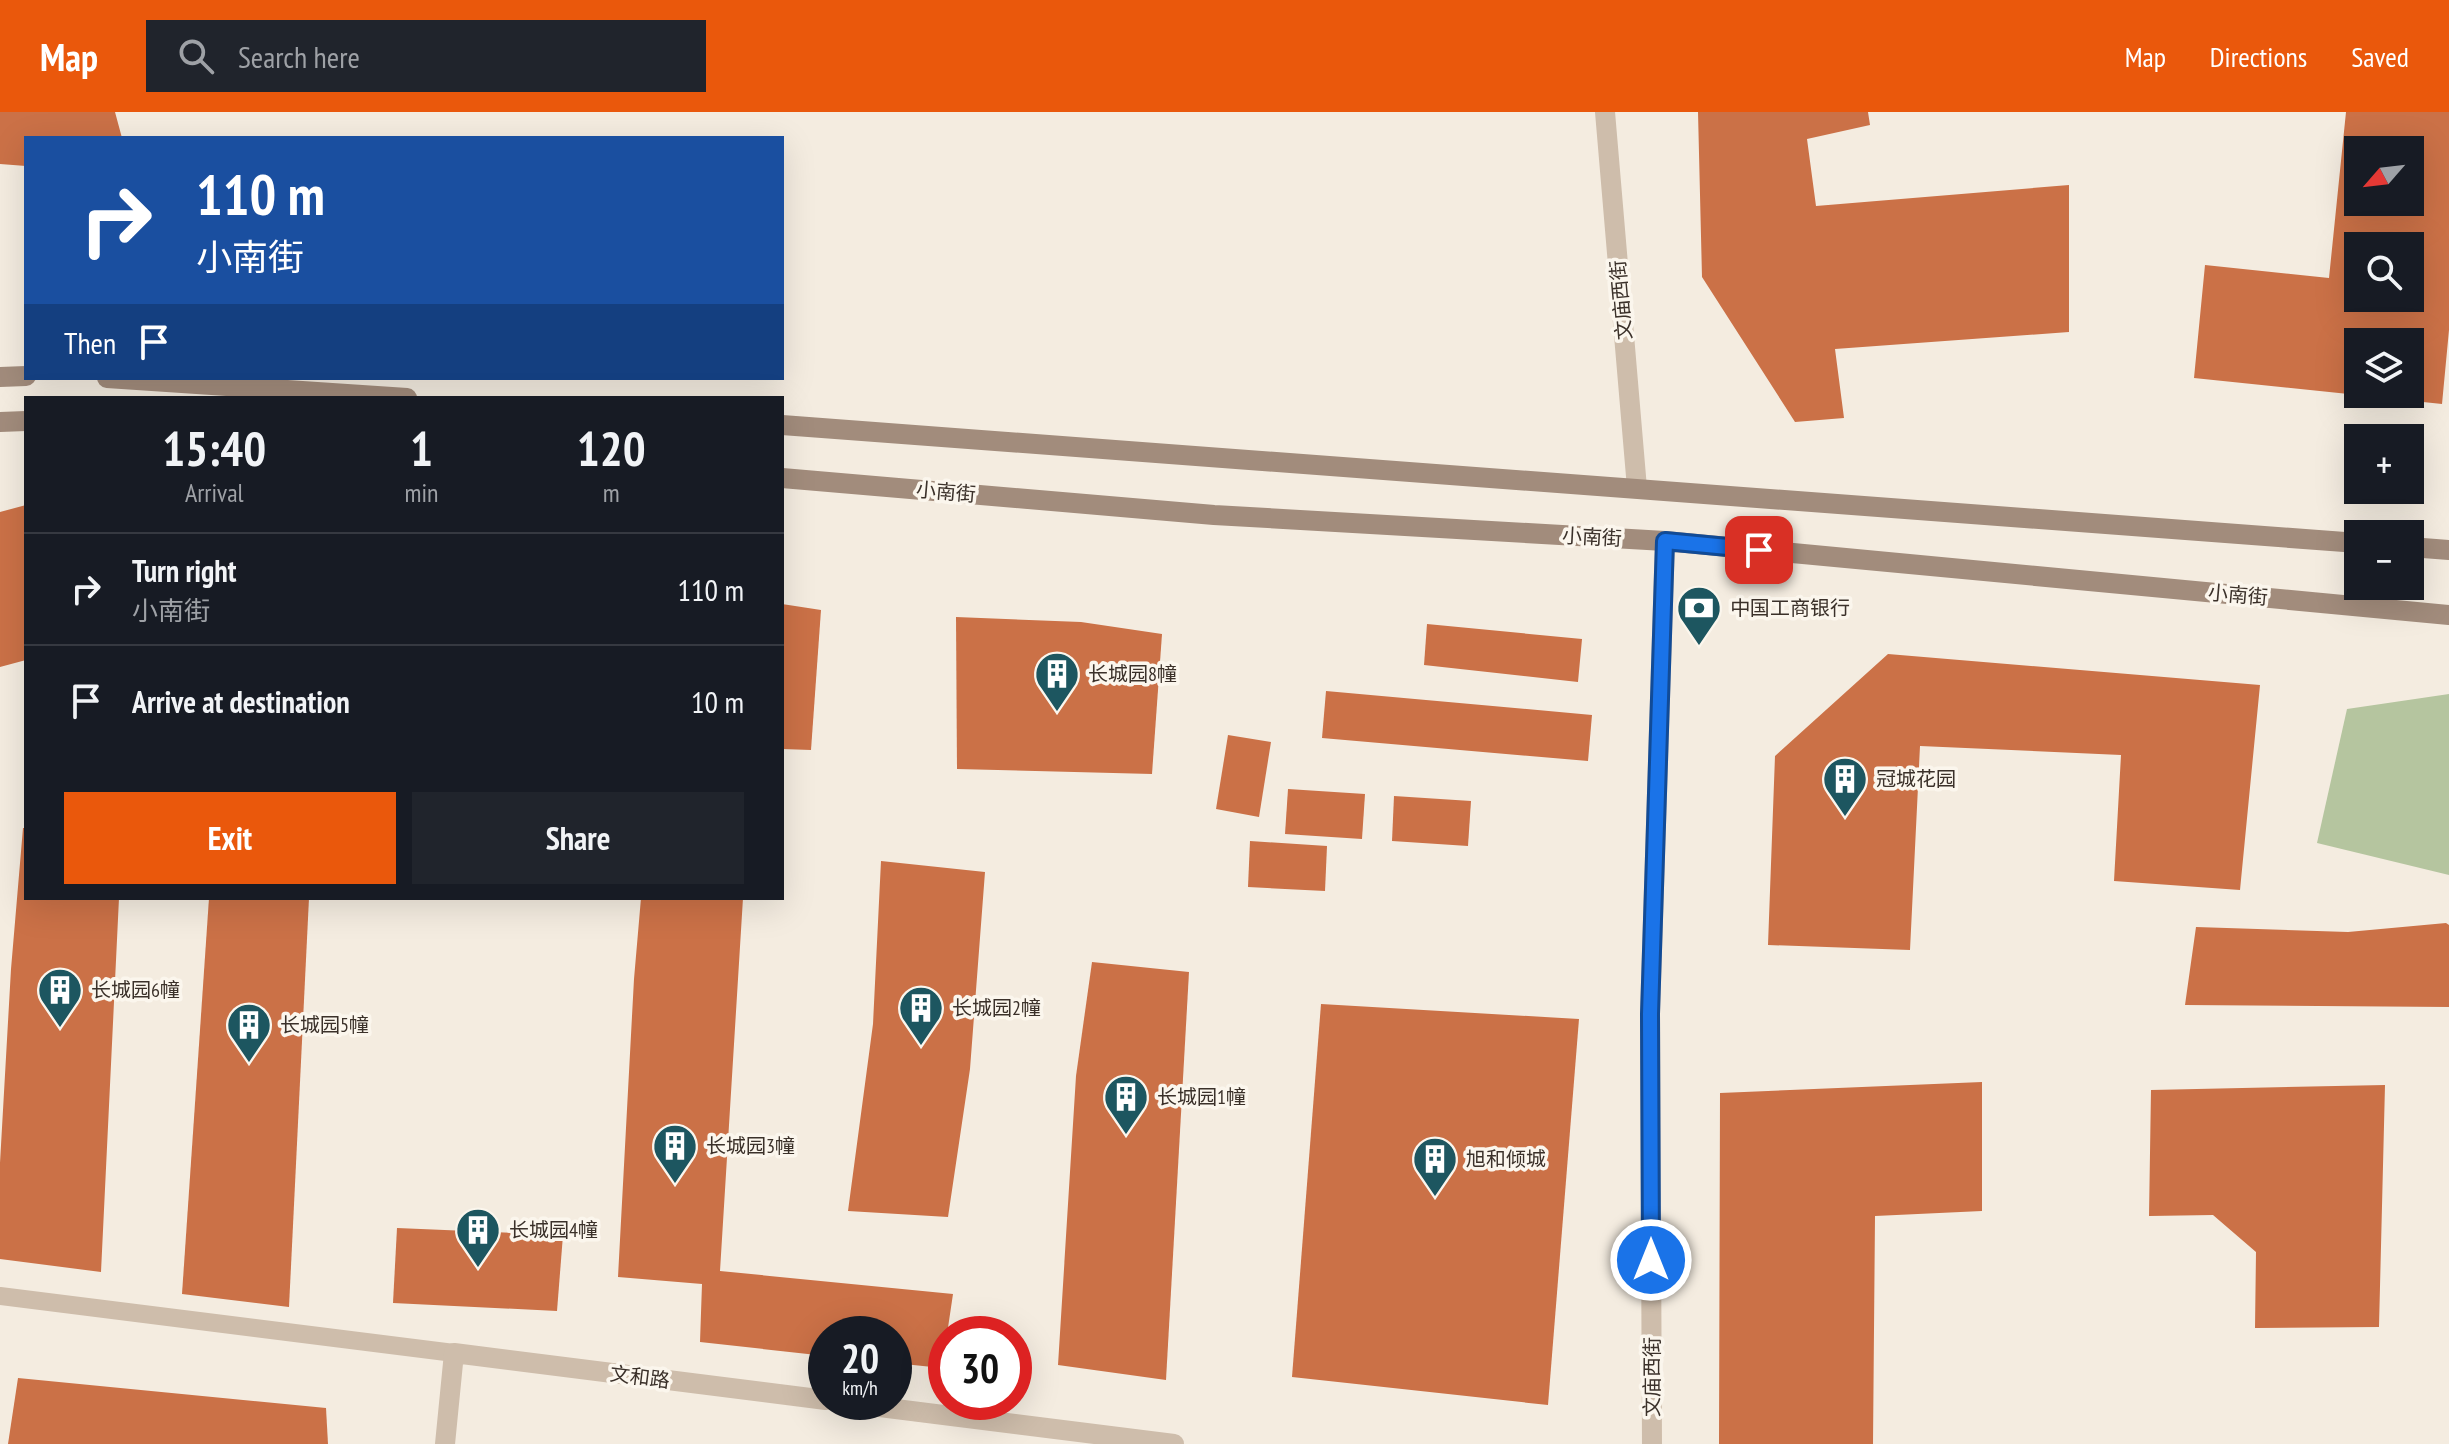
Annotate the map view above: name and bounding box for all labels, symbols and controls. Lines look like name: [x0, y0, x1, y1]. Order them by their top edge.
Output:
search box: [146, 20, 706, 92]
text: Map: [40, 32, 98, 81]
icon: search: [174, 34, 218, 78]
text: Search here: [238, 37, 360, 76]
text: Map: [2125, 38, 2166, 75]
text: Directions: [2210, 38, 2307, 75]
text: Saved: [2351, 38, 2409, 75]
north arrow: [2344, 136, 2424, 216]
map controls: [2344, 136, 2424, 600]
text: 110 m: [196, 158, 325, 230]
icon: right: [64, 168, 168, 272]
button: search: [2344, 232, 2424, 312]
text: 小南街: [196, 233, 304, 280]
street label: 文庙西街: [1605, 259, 1637, 341]
icon: arrive: [132, 320, 176, 364]
text: Then: [64, 323, 116, 362]
button: layers: [2344, 328, 2424, 408]
text: 15:40: [162, 417, 266, 479]
text: 1: [410, 417, 433, 479]
text: 120: [577, 417, 646, 479]
button: +: [2344, 424, 2424, 504]
text: Arrival: [185, 476, 244, 509]
text: min: [404, 476, 438, 509]
text: m: [603, 476, 620, 509]
street label: 小南街: [915, 476, 977, 508]
pin: [1725, 516, 1793, 584]
button: −: [2344, 520, 2424, 600]
street label: 小南街: [1561, 522, 1623, 552]
icon: arrive: [1737, 528, 1781, 572]
text: Turn right: [132, 551, 236, 590]
icon: right: [64, 567, 108, 611]
text: 110 m: [678, 570, 744, 609]
street label: 小南街: [2207, 579, 2269, 611]
bank icon: 中国工商银行: [1675, 584, 1723, 647]
text: 小南街: [132, 594, 210, 627]
place label: 中国工商银行: [1730, 595, 1850, 621]
building icon: 长城园8幢: [1033, 650, 1081, 713]
place label: 长城园8幢: [1088, 661, 1177, 687]
icon: arrive: [64, 679, 108, 723]
text: Arrive at destination: [132, 682, 350, 721]
text: 10 m: [691, 682, 744, 721]
building icon: 冠城花园: [1821, 755, 1869, 818]
place label: 冠城花园: [1876, 766, 1956, 792]
button: Exit: [64, 792, 396, 884]
button: Share: [412, 792, 744, 884]
building icon: 长城园6幢: [36, 966, 84, 1029]
place label: 长城园6幢: [91, 977, 180, 1003]
building icon: 长城园2幢: [897, 984, 945, 1047]
place label: 长城园2幢: [952, 995, 1041, 1021]
building icon: 长城园5幢: [225, 1001, 273, 1064]
place label: 长城园5幢: [280, 1012, 369, 1038]
building icon: 长城园1幢: [1102, 1073, 1150, 1136]
place label: 长城园1幢: [1157, 1084, 1246, 1110]
building icon: 长城园3幢: [651, 1122, 699, 1185]
place label: 长城园3幢: [706, 1133, 795, 1159]
building icon: 旭和倾城: [1411, 1135, 1459, 1198]
place label: 旭和倾城: [1466, 1146, 1546, 1172]
building icon: 长城园4幢: [454, 1206, 502, 1269]
place label: 长城园4幢: [509, 1217, 598, 1243]
position arrow: [1609, 1218, 1693, 1302]
speed limit sign: 30: [928, 1316, 1032, 1420]
text: 20: [841, 1332, 879, 1384]
street label: 文庙西街: [1639, 1337, 1665, 1417]
street label: 文和路: [609, 1360, 671, 1394]
text: km/h: [842, 1375, 878, 1401]

